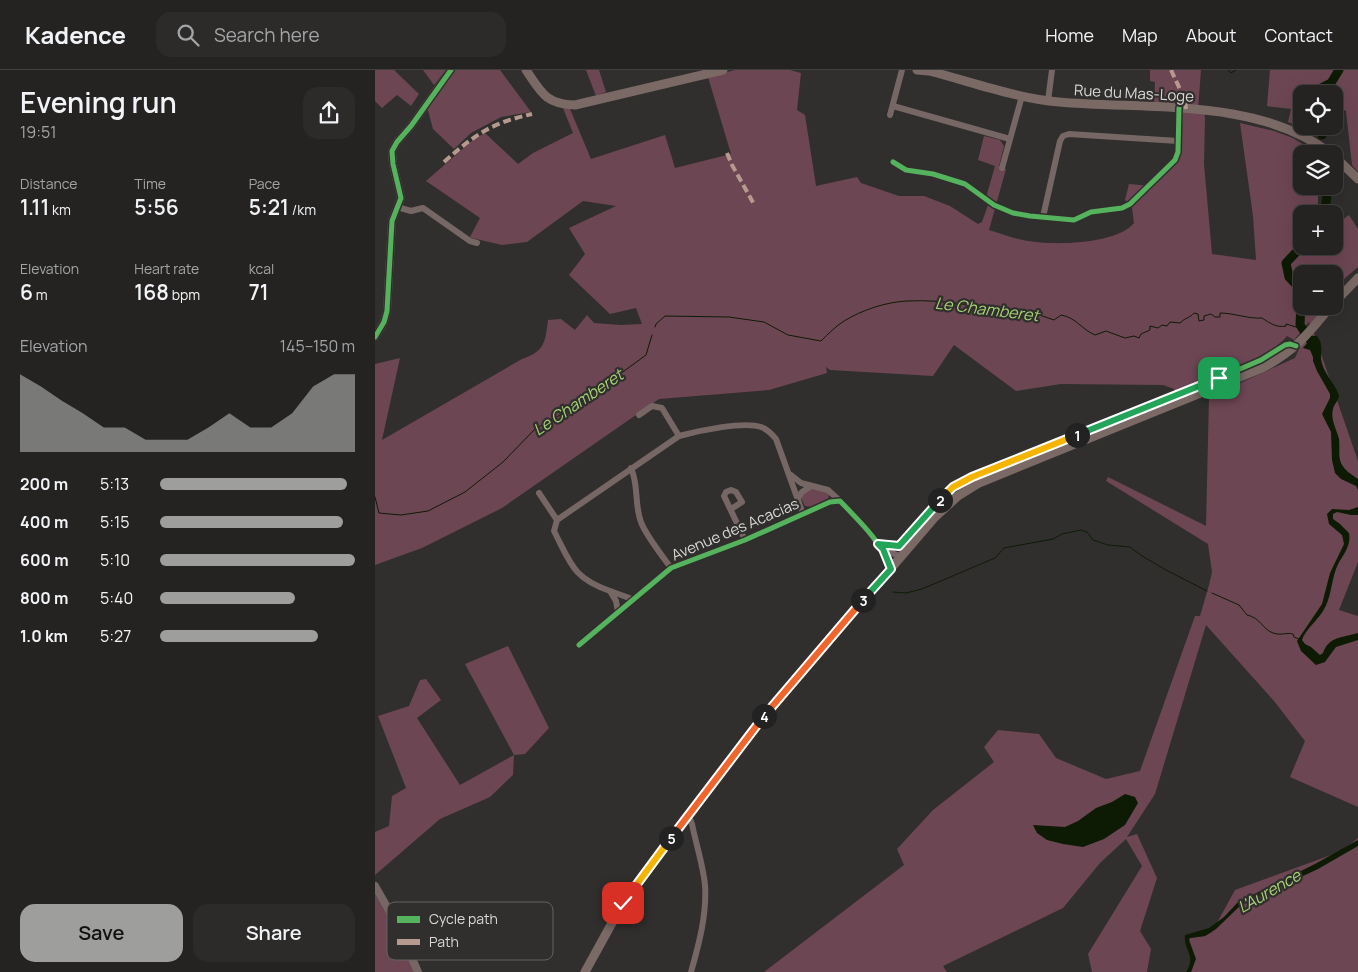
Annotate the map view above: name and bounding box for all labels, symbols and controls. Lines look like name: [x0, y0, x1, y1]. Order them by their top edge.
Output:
search box: [156, 12, 506, 57]
text: Kadence: [25, 18, 126, 51]
icon: search: [174, 21, 202, 49]
text: Search here: [214, 22, 320, 48]
text: Home: [1045, 23, 1094, 47]
text: Map: [1122, 23, 1158, 47]
text: About: [1186, 23, 1236, 47]
text: Contact: [1264, 23, 1333, 47]
street label: Rue du Mas-Loge: [1073, 79, 1195, 107]
text: Evening run: [20, 83, 177, 121]
map controls: [1293, 85, 1343, 315]
button: locate: [1293, 85, 1343, 135]
button: share: [303, 87, 355, 139]
text: 19:51: [20, 121, 56, 143]
button: layers: [1293, 145, 1343, 195]
text: Distance: [20, 174, 77, 193]
text: Time: [134, 174, 166, 193]
text: Pace: [249, 174, 280, 193]
text: 1.11: [20, 193, 49, 221]
text: 5:56: [134, 193, 179, 221]
text: 5:21: [249, 193, 289, 221]
text: km: [49, 200, 71, 219]
text: /km: [289, 200, 316, 219]
button: +: [1293, 205, 1343, 255]
text: Elevation: [20, 259, 79, 278]
text: Heart rate: [134, 259, 199, 278]
text: kcal: [249, 259, 274, 278]
button: −: [1293, 265, 1343, 315]
text: 6: [20, 278, 33, 306]
text: 168: [134, 278, 169, 306]
text: 71: [249, 278, 269, 306]
text: m: [33, 285, 48, 304]
text: bpm: [169, 285, 200, 304]
water label: Le Chamberet: [934, 292, 1042, 326]
text: Elevation: [20, 335, 88, 357]
text: 145–150 m: [280, 335, 355, 357]
pin: [1198, 357, 1240, 399]
water label: Le Chamberet: [529, 363, 629, 440]
icon: arrive: [1205, 364, 1233, 392]
pin: 1: [1065, 422, 1089, 448]
text: 1: [1074, 426, 1081, 445]
text: 200 m: [20, 473, 68, 495]
text: 5:13: [100, 473, 129, 495]
pin: 2: [927, 488, 953, 512]
text: 2: [936, 491, 945, 510]
street label: Avenue des Acacias: [668, 493, 802, 565]
text: 400 m: [20, 511, 68, 533]
text: 5:15: [100, 511, 130, 533]
text: 600 m: [20, 549, 69, 571]
text: 5:10: [100, 549, 130, 571]
text: 800 m: [20, 587, 68, 609]
text: 5:40: [100, 587, 133, 609]
pin: 3: [851, 588, 875, 612]
text: 3: [859, 591, 868, 610]
text: 1.0 km: [20, 625, 68, 647]
text: 5:27: [100, 625, 131, 647]
pin: 4: [751, 704, 777, 728]
text: 4: [760, 707, 769, 726]
pin: 5: [659, 826, 683, 850]
text: 5: [667, 829, 676, 848]
water label: L'Aurence: [1233, 863, 1306, 918]
pin: [602, 882, 644, 924]
icon: check: [609, 889, 637, 917]
legend: [387, 902, 553, 960]
button: Save: [20, 904, 183, 962]
button: Share: [193, 904, 355, 962]
text: Cycle path: [429, 909, 498, 928]
text: Path: [429, 932, 459, 951]

